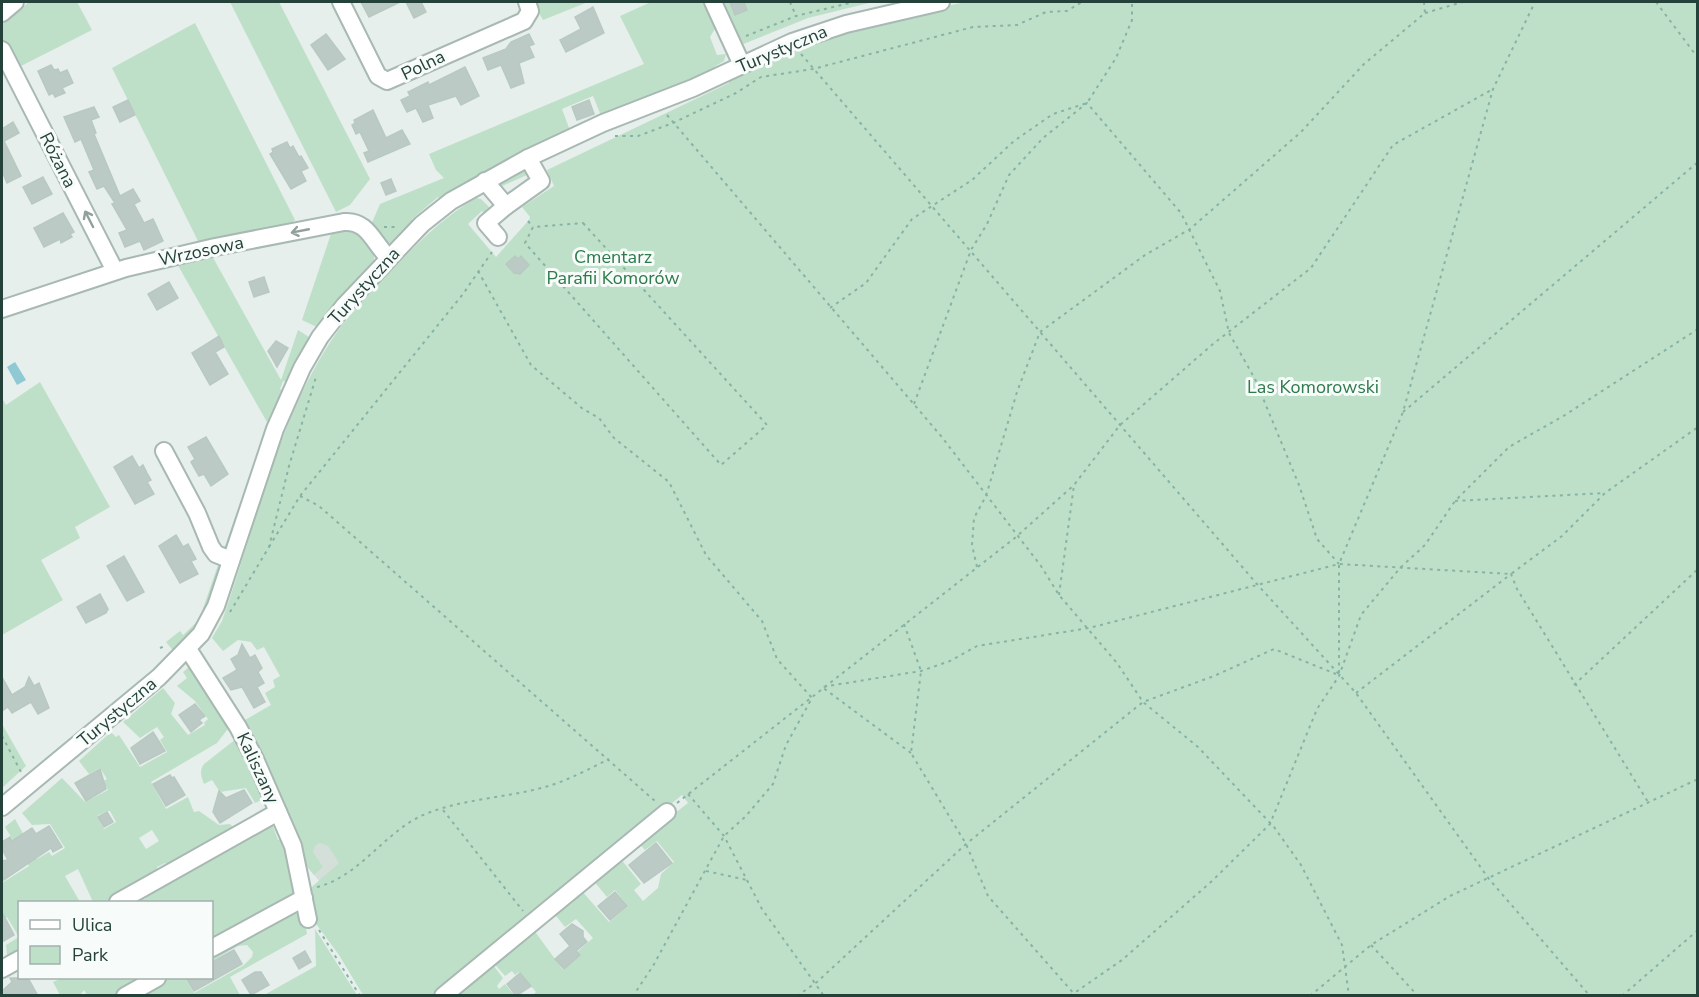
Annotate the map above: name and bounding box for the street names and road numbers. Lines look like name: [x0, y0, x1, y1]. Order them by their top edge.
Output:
street label: Turystyczna: [733, 19, 831, 79]
street label: Polna: [397, 44, 449, 86]
street label: Różana: [34, 128, 82, 192]
street label: Wrzosowa: [156, 230, 246, 272]
street label: Turystyczna: [323, 242, 405, 330]
street label: Turystyczna: [72, 672, 162, 752]
street label: Kaliszany: [231, 728, 285, 808]

